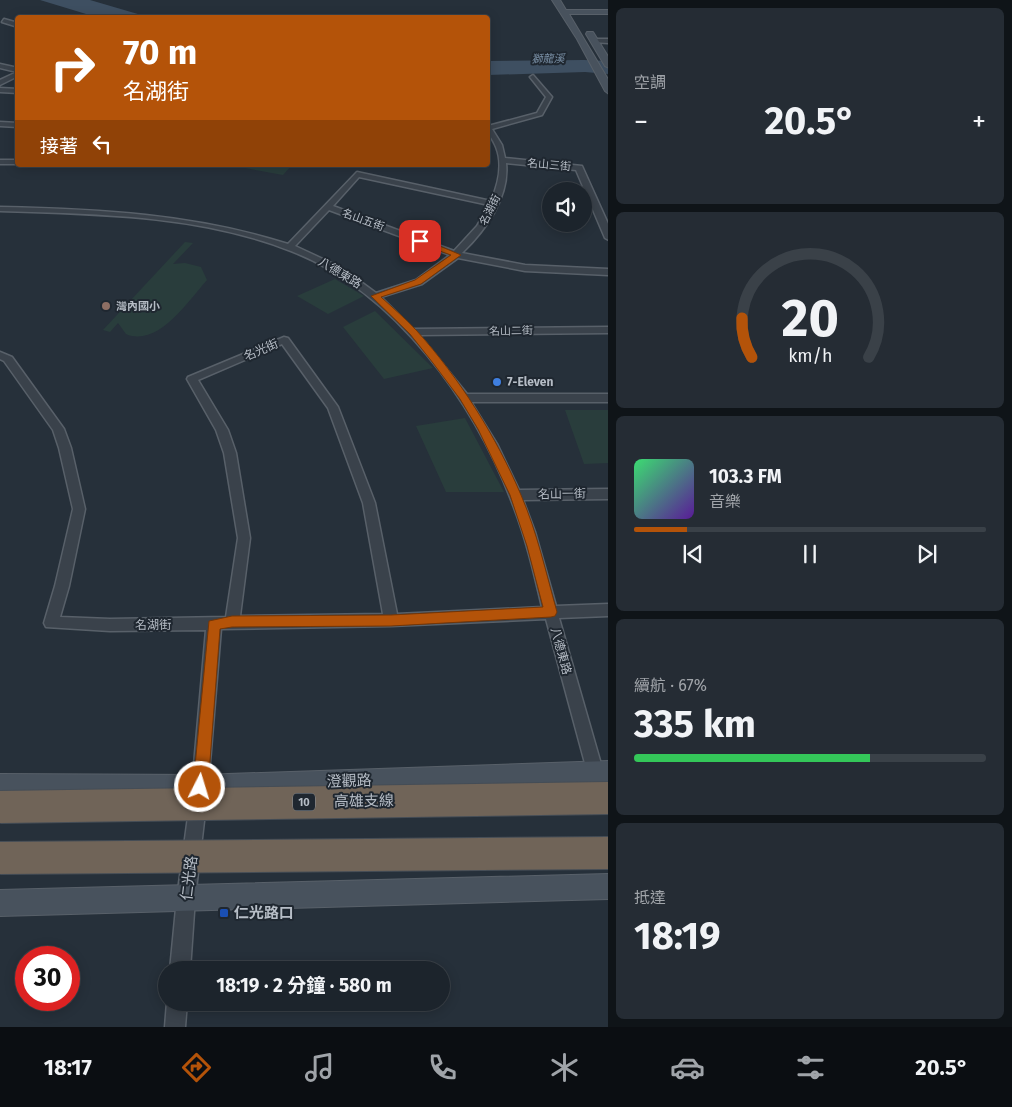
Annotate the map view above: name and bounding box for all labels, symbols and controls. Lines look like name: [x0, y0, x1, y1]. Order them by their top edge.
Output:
text: 70 m: [123, 31, 197, 73]
icon: right: [40, 35, 105, 100]
water label: 獅龍溪: [531, 52, 567, 66]
text: 空調: [634, 73, 666, 92]
text: 名湖街: [123, 78, 189, 105]
text: 20.5°: [764, 98, 856, 144]
text: −: [634, 105, 648, 138]
text: +: [972, 105, 986, 138]
icon: left: [88, 130, 116, 158]
text: 接著: [40, 135, 78, 158]
street label: 名山三街: [527, 157, 571, 173]
map controls: [542, 182, 592, 232]
button: sound: [542, 182, 592, 232]
street label: 名湖街: [477, 192, 503, 228]
street label: 名山五街: [340, 206, 386, 234]
pin: [399, 220, 441, 262]
icon: arrive: [406, 227, 434, 255]
street label: 八德東路: [316, 255, 364, 291]
text: 20: [781, 287, 839, 350]
marker: 灣內國小: [100, 300, 112, 312]
place label: 灣內國小: [116, 300, 160, 313]
street label: 名山二街: [489, 324, 533, 338]
street label: 名光街: [242, 337, 280, 363]
text: km/h: [788, 345, 832, 367]
place label: 7-Eleven: [507, 375, 553, 389]
marker: 7-Eleven: [491, 376, 503, 388]
text: 103.3 FM: [709, 465, 782, 488]
street label: 名山一街: [538, 487, 586, 501]
text: 音樂: [709, 492, 741, 511]
icon: previous: [679, 540, 707, 568]
icon: pause: [796, 540, 824, 568]
icon: next: [913, 540, 941, 568]
street label: 名湖街: [135, 618, 171, 632]
street label: 八德東路: [548, 626, 574, 676]
text: 續航 · 67%: [634, 676, 707, 695]
text: 335 km: [634, 701, 756, 747]
position arrow: [173, 760, 225, 812]
street label: 澄觀路: [326, 771, 372, 791]
street label: 高雄支線: [334, 791, 394, 811]
road number: 10: [293, 794, 315, 810]
street label: 仁光路: [177, 855, 201, 901]
text: 抵達: [634, 888, 666, 907]
place label: 仁光路口: [234, 904, 294, 922]
marker: 仁光路口: [218, 907, 230, 919]
text: 18:19: [634, 913, 720, 959]
speed limit sign: 30: [15, 946, 80, 1011]
text: 18:19 · 2 分鐘 · 580 m: [216, 974, 392, 997]
icon: directions: [179, 1050, 214, 1085]
icon: music: [302, 1050, 337, 1085]
icon: phone: [425, 1050, 460, 1085]
icon: climate: [547, 1050, 582, 1085]
icon: car: [670, 1050, 705, 1085]
icon: filters: [793, 1050, 828, 1085]
text: 18:17: [44, 1054, 92, 1081]
text: 20.5°: [915, 1054, 968, 1081]

